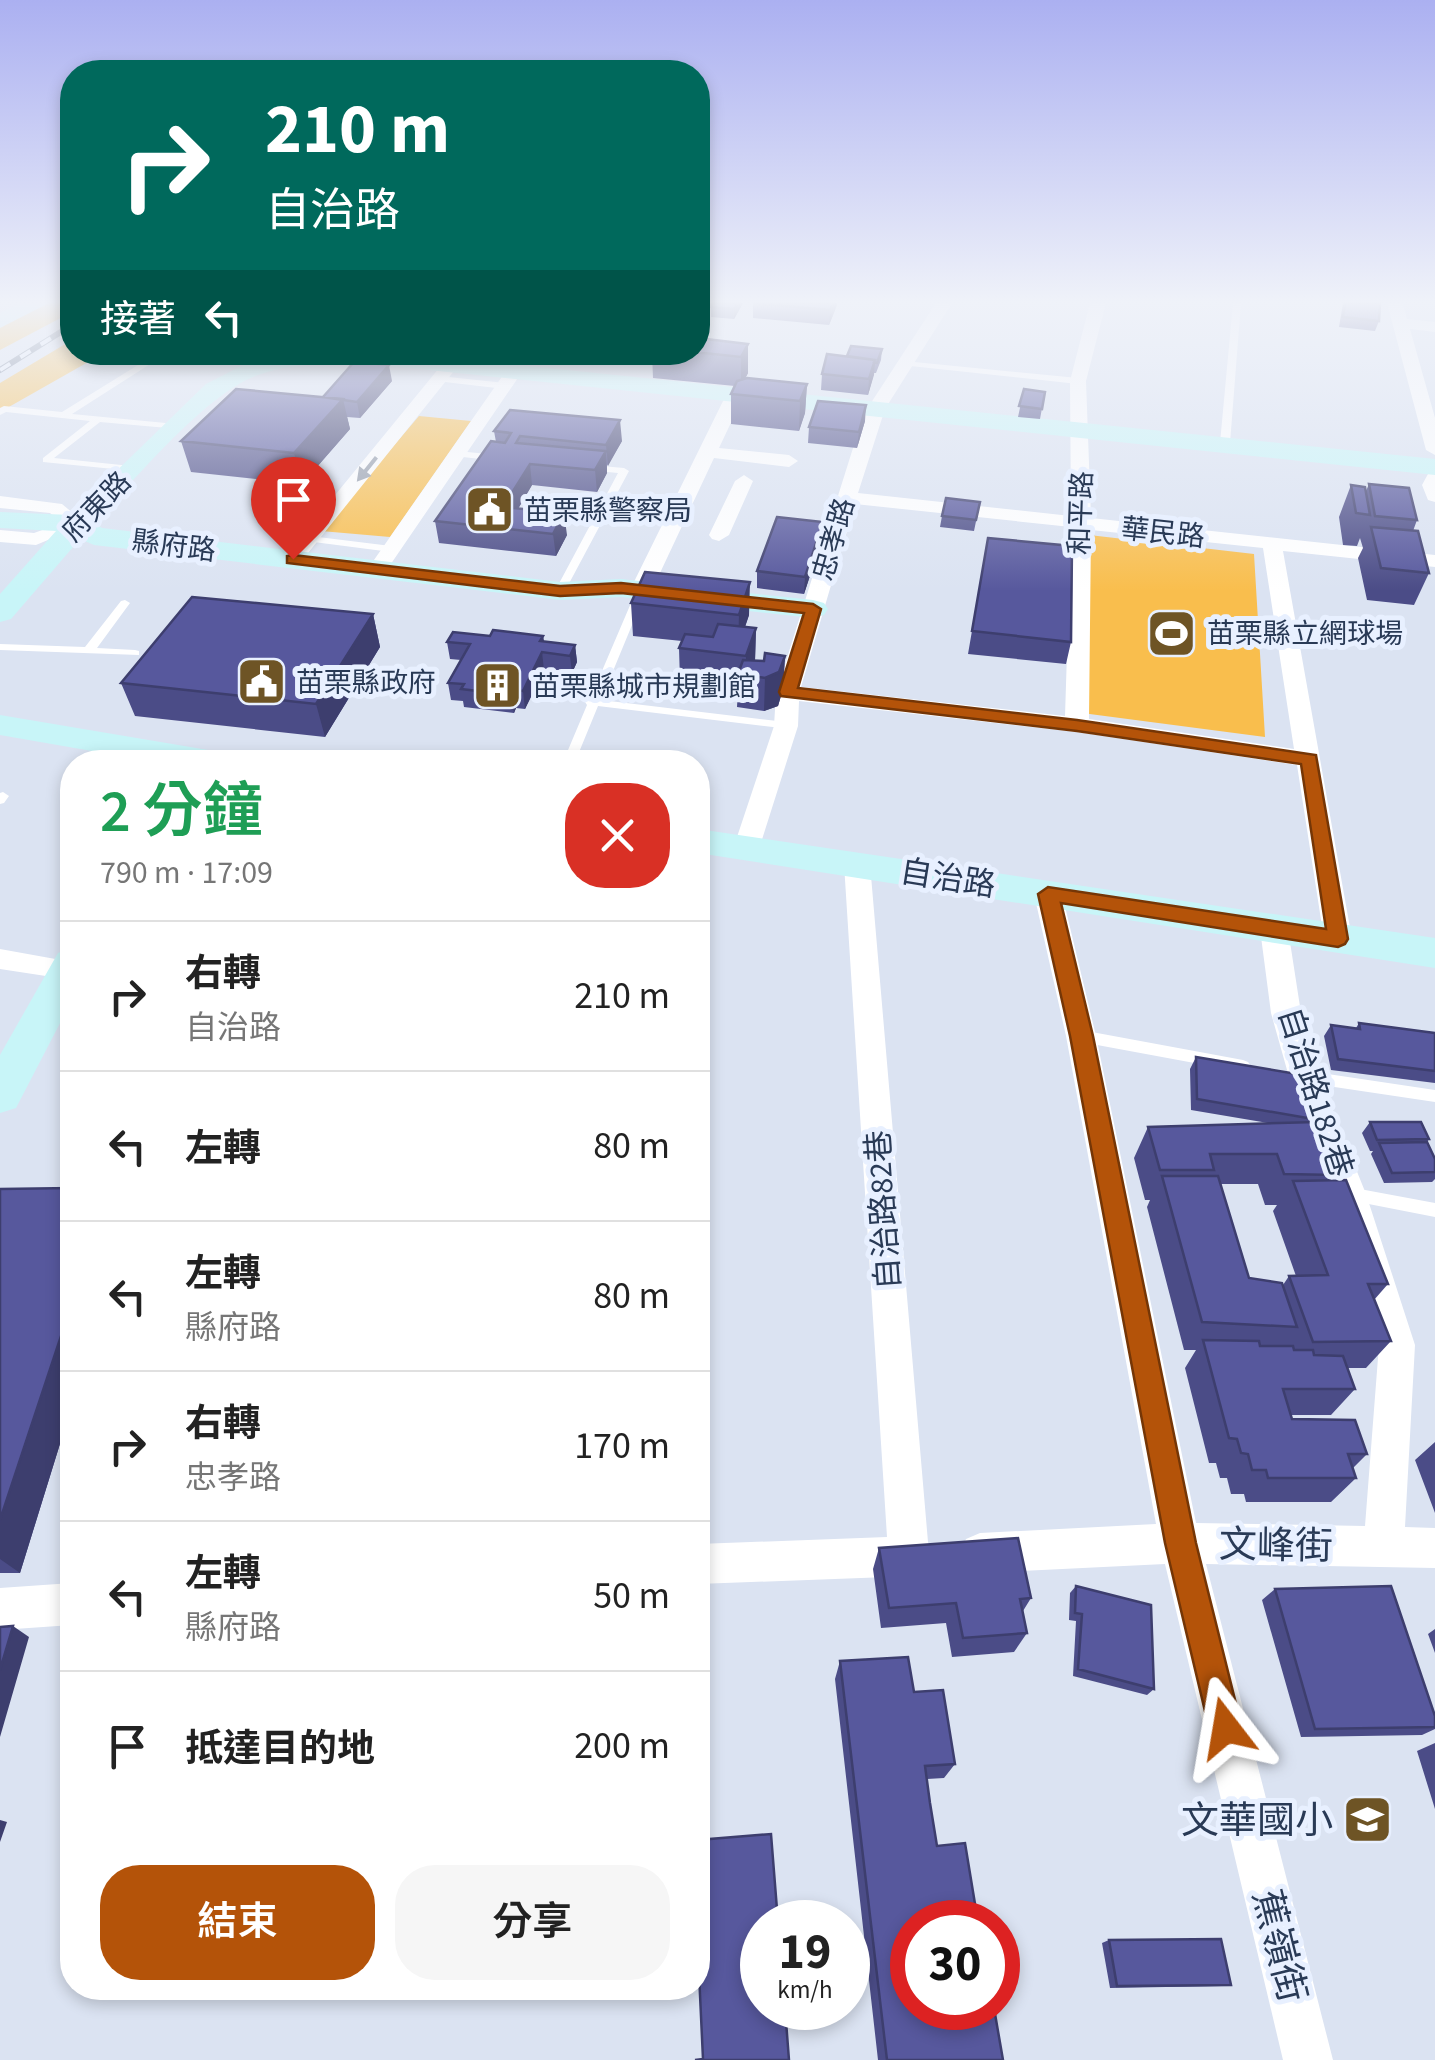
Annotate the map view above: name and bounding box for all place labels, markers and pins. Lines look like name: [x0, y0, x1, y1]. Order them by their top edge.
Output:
pin: [251, 457, 336, 560]
public building icon: 苗栗縣警察局: [463, 484, 515, 536]
place label: 苗栗縣警察局: [524, 491, 692, 531]
sports icon: 苗栗縣立網球場: [1146, 607, 1198, 659]
place label: 苗栗縣立網球場: [1207, 614, 1403, 654]
public building icon: 苗栗縣政府: [235, 656, 287, 708]
building icon: 苗栗縣城市規劃館: [471, 660, 523, 712]
place label: 苗栗縣政府: [296, 663, 436, 703]
place label: 苗栗縣城市規劃館: [532, 667, 756, 707]
place label: 文華國小: [1181, 1794, 1333, 1848]
school or university icon: 文華國小: [1342, 1794, 1394, 1846]

